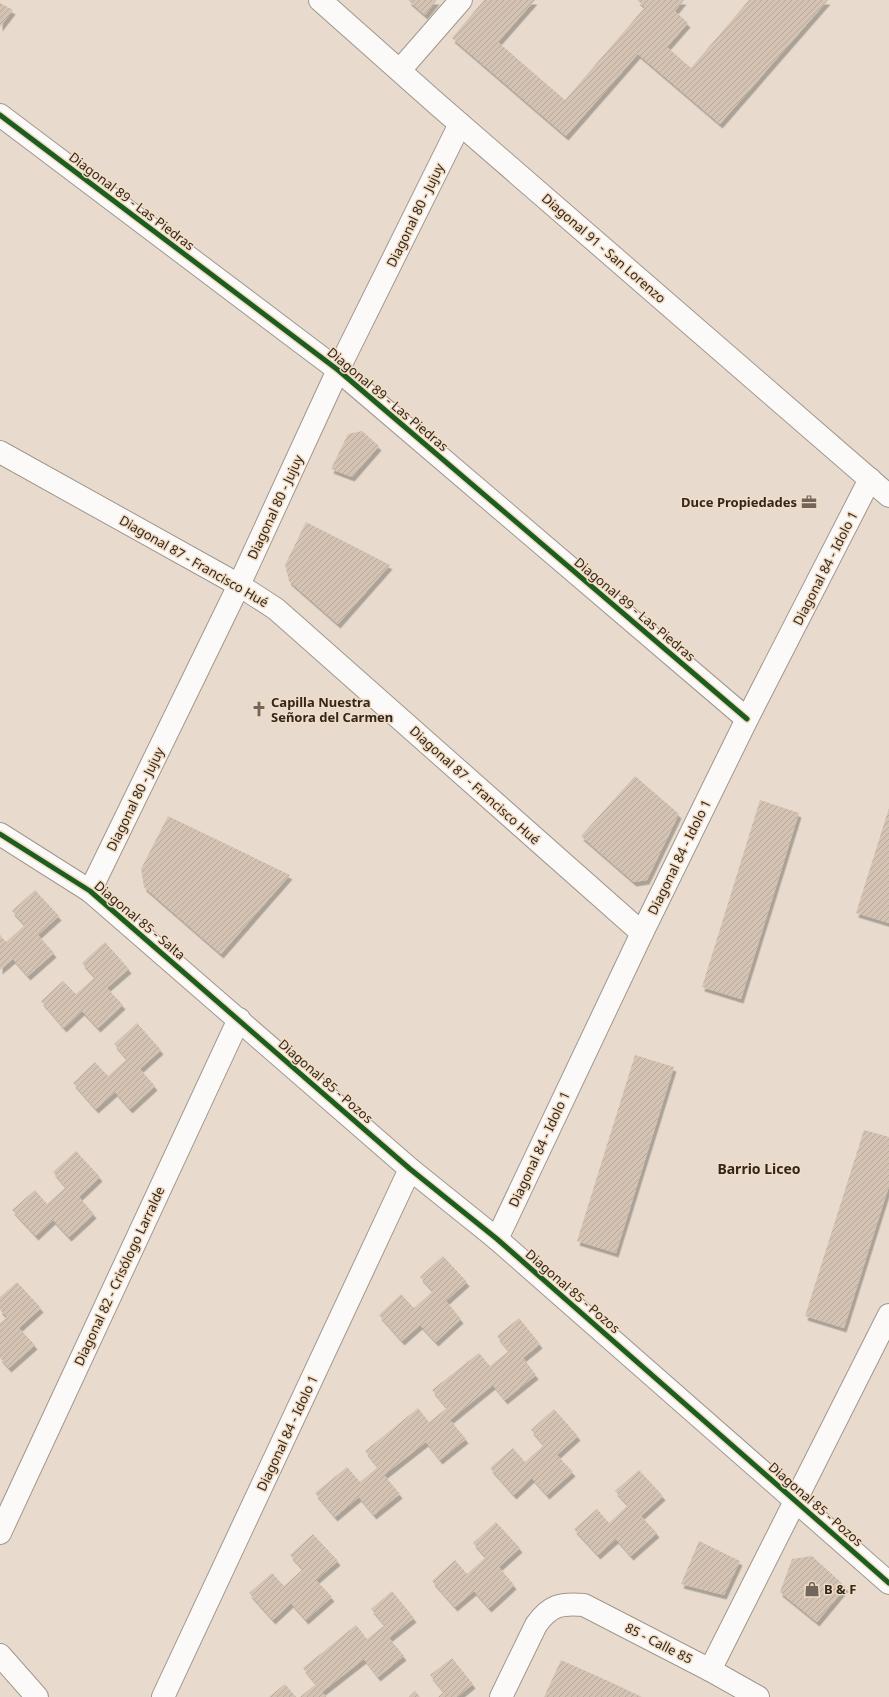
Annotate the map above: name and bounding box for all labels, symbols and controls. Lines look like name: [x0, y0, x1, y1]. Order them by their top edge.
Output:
street label: Diagonal 89 - Las Piedras: [66, 148, 198, 254]
street label: Diagonal 80 - Jujuy: [382, 160, 448, 270]
street label: Diagonal 91 - San Lorenzo: [538, 189, 670, 307]
street label: Diagonal 89 - Las Piedras: [324, 343, 452, 455]
street label: Diagonal 80 - Jujuy: [243, 451, 307, 562]
place label: Duce Propiedades: [681, 493, 797, 511]
office icon: Duce Propiedades: [800, 493, 818, 511]
street label: Diagonal 84 - Idolo 1: [788, 508, 862, 628]
street label: Diagonal 87 - Francisco Hué: [116, 511, 272, 611]
street label: Diagonal 89 - Las Piedras: [571, 553, 699, 665]
place label: Capilla Nuestra Señora del Carmen: [271, 693, 393, 726]
church icon: Capilla Nuestra Señora del Carmen: [250, 700, 268, 718]
street label: Diagonal 87 - Francisco Hué: [406, 722, 544, 848]
street label: Diagonal 80 - Jujuy: [102, 744, 168, 854]
street label: Diagonal 84 - Idolo 1: [643, 796, 715, 918]
street label: Diagonal 85 - Salta: [91, 877, 189, 963]
street label: Diagonal 85 - Pozos: [275, 1035, 377, 1127]
street label: Diagonal 84 - Idolo 1: [504, 1088, 574, 1210]
district label: Barrio Liceo: [717, 1159, 801, 1178]
street label: Diagonal 82 - Crisólogo Larralde: [69, 1183, 169, 1369]
street label: Diagonal 85 - Pozos: [522, 1245, 624, 1337]
street label: Diagonal 84 - Idolo 1: [252, 1372, 322, 1494]
street label: Diagonal 85 - Pozos: [765, 1458, 867, 1550]
shop icon: B & F: [803, 1580, 821, 1598]
place label: B & F: [824, 1580, 856, 1598]
street label: 85 - Calle 85: [622, 1618, 696, 1668]

